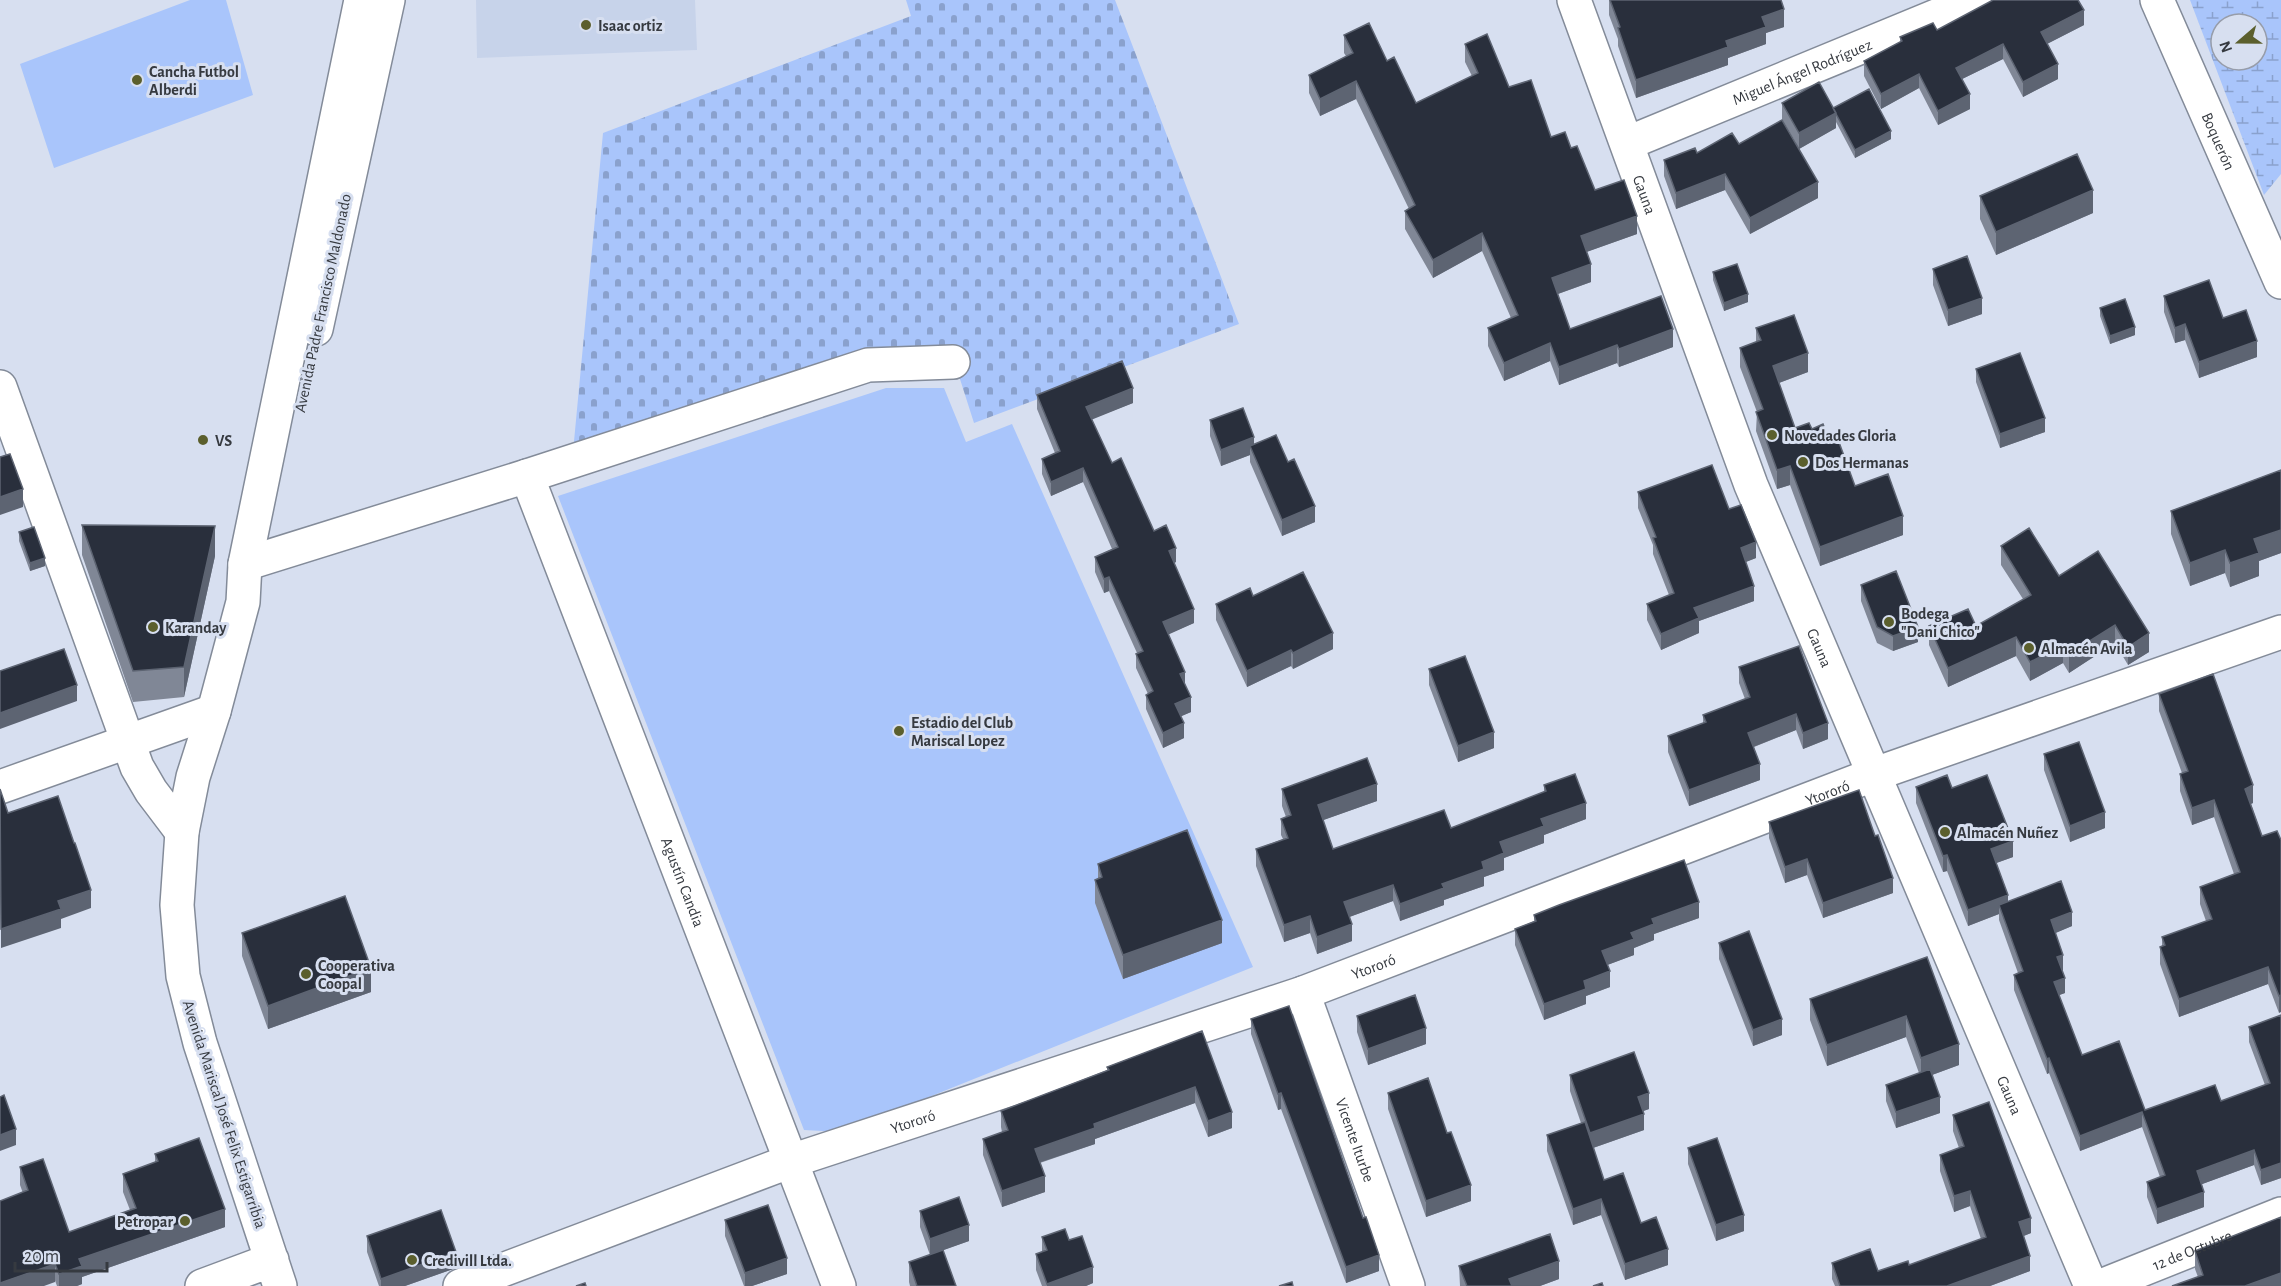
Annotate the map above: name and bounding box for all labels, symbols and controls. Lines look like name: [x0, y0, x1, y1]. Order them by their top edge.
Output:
north arrow: [2209, 12, 2269, 72]
marker: Isaac ortiz: [579, 18, 593, 32]
place label: Isaac ortiz: [598, 18, 663, 34]
street label: Miguel Ángel Rodríguez: [1730, 36, 1875, 108]
text: N: [2216, 39, 2235, 55]
place label: Cancha Futbol Alberdi: [149, 64, 239, 98]
marker: Cancha Futbol Alberdi: [130, 73, 144, 87]
street label: Boquerón: [2198, 110, 2238, 173]
street label: Gauna: [1630, 173, 1658, 217]
street label: Avenida Padre Francisco Maldonado: [292, 192, 354, 414]
marker: Novedades Gloria: [1765, 428, 1779, 442]
place label: Novedades Gloria: [1784, 428, 1897, 444]
marker: VS: [196, 433, 210, 447]
place label: VS: [215, 433, 232, 449]
marker: Dos Hermanas: [1796, 455, 1810, 469]
place label: Dos Hermanas: [1815, 455, 1909, 471]
place label: Bodega "Dani Chico": [1901, 606, 1980, 640]
marker: Bodega "Dani Chico": [1882, 615, 1896, 629]
marker: Karanday: [146, 620, 160, 634]
place label: Karanday: [165, 620, 227, 637]
street label: Gauna: [1804, 626, 1834, 670]
marker: Almacén Avila: [2022, 641, 2036, 655]
place label: Almacén Avila: [2041, 641, 2133, 657]
place label: Estadio del Club Mariscal Lopez: [911, 715, 1013, 749]
marker: Estadio del Club Mariscal Lopez: [892, 724, 906, 738]
street label: Ytororó: [1803, 777, 1852, 809]
marker: Almacén Nuñez: [1938, 825, 1952, 839]
place label: Almacén Nuñez: [1957, 825, 2058, 841]
street label: Agustín Candia: [658, 835, 707, 929]
street label: Ytororó: [1349, 951, 1398, 983]
place label: Cooperativa Coopal: [318, 958, 395, 992]
marker: Cooperativa Coopal: [299, 967, 313, 981]
street label: Avenida Mariscal José Felix Estigarribia: [180, 998, 269, 1230]
street label: Gauna: [1994, 1074, 2024, 1117]
street label: Vicente Iturbe: [1332, 1096, 1377, 1184]
street label: Ytororó: [889, 1107, 938, 1137]
place label: Petropar: [117, 1214, 173, 1230]
marker: Petropar: [178, 1214, 192, 1228]
street label: 12 de Octubre: [2150, 1228, 2234, 1274]
scale bar: [15, 1235, 106, 1273]
text: 20 m: [24, 1248, 59, 1266]
marker: Credivill Ltda.: [405, 1253, 419, 1267]
place label: Credivill Ltda.: [424, 1253, 512, 1269]

